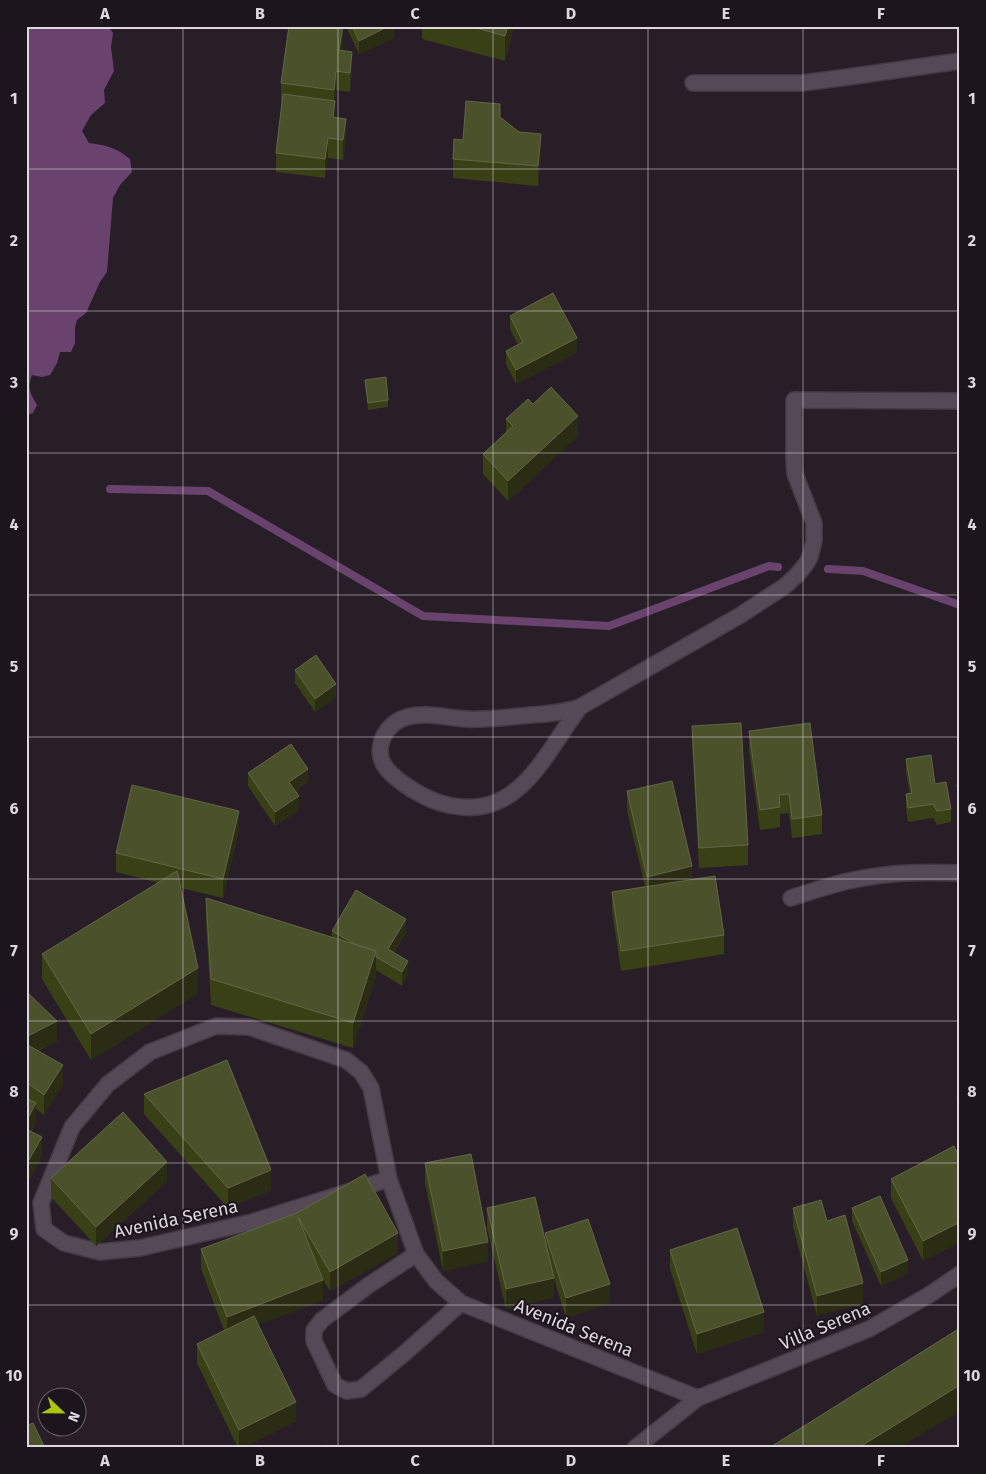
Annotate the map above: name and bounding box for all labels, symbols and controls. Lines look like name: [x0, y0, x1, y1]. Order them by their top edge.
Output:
text: A: [99, 4, 110, 23]
text: B: [255, 4, 265, 23]
text: C: [410, 4, 420, 23]
text: D: [566, 4, 576, 23]
text: E: [722, 4, 730, 23]
text: F: [877, 4, 885, 23]
text: 1: [10, 89, 18, 108]
text: 1: [968, 89, 976, 108]
text: 2: [10, 231, 18, 250]
text: 2: [968, 231, 976, 250]
text: 3: [9, 373, 18, 392]
text: 3: [967, 373, 976, 392]
text: 4: [9, 515, 19, 534]
text: 4: [967, 515, 977, 534]
text: 5: [10, 657, 19, 676]
text: 5: [968, 657, 977, 676]
text: 6: [9, 799, 19, 818]
text: 6: [967, 799, 977, 818]
text: 7: [10, 941, 18, 960]
text: 7: [968, 941, 976, 960]
text: 8: [9, 1082, 19, 1101]
text: 8: [967, 1082, 977, 1101]
street label: Avenida Serena: [112, 1195, 240, 1243]
text: 9: [10, 1224, 19, 1243]
text: 9: [968, 1224, 977, 1243]
street label: Avenida Serena: [511, 1294, 637, 1362]
street label: Villa Serena: [776, 1297, 874, 1355]
text: 10: [6, 1366, 22, 1385]
text: 10: [964, 1366, 980, 1385]
north arrow: [38, 1386, 88, 1436]
text: N: [64, 1409, 83, 1424]
text: A: [99, 1451, 110, 1470]
text: B: [255, 1451, 265, 1470]
text: C: [410, 1451, 420, 1470]
text: D: [566, 1451, 576, 1470]
text: E: [722, 1451, 730, 1470]
text: F: [877, 1451, 885, 1470]

